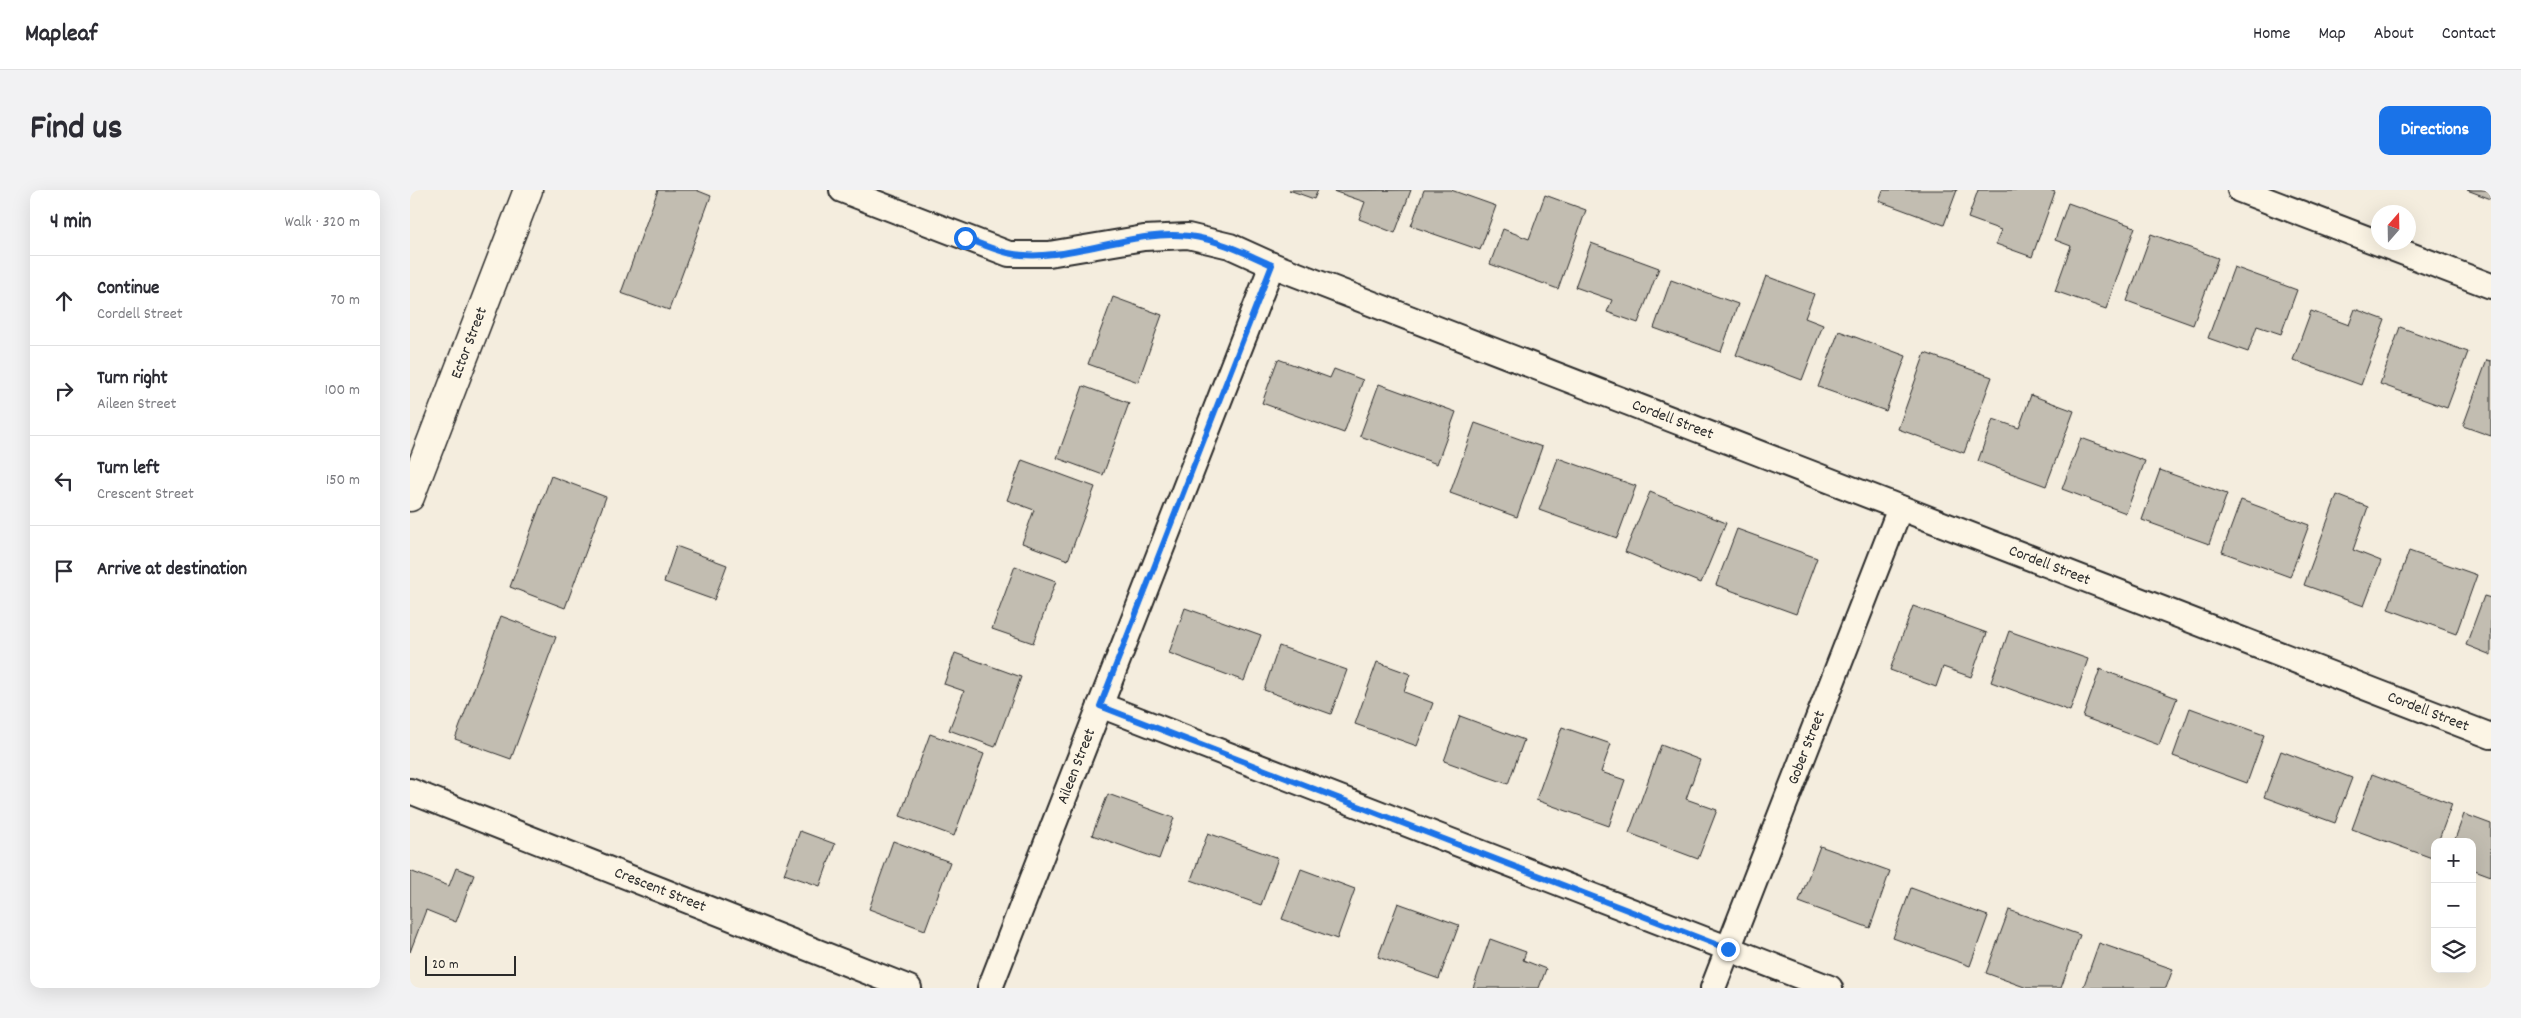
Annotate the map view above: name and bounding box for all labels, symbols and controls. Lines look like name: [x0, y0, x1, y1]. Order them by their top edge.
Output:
text: Mapleaf: [25, 18, 97, 52]
text: Home: [2253, 22, 2290, 47]
text: Map: [2318, 22, 2346, 47]
text: About: [2374, 22, 2414, 47]
text: Contact: [2442, 22, 2496, 47]
text: Find us: [30, 105, 122, 155]
button: Directions: [2379, 106, 2491, 155]
north arrow: [2371, 205, 2416, 250]
text: 4 min: [50, 208, 92, 238]
text: Walk · 320 m: [284, 211, 360, 234]
route start: [954, 227, 977, 250]
text: Continue: [97, 276, 159, 303]
icon: ahead: [50, 287, 78, 315]
text: 70 m: [330, 289, 360, 312]
text: Cordell Street: [97, 303, 183, 326]
street label: Ector Street: [445, 304, 493, 382]
text: Turn right: [97, 366, 168, 393]
icon: right: [50, 377, 78, 405]
text: 100 m: [324, 379, 360, 402]
text: Aileen Street: [97, 393, 177, 416]
street label: Cordell Street: [1629, 394, 1717, 446]
text: Turn left: [97, 456, 160, 483]
icon: left: [50, 467, 78, 495]
text: 150 m: [326, 469, 360, 492]
text: Crescent Street: [97, 483, 194, 506]
street label: Cordell Street: [2005, 539, 2094, 592]
icon: arrive: [50, 557, 78, 585]
text: Arrive at destination: [97, 557, 247, 584]
street label: Cordell Street: [2384, 686, 2472, 738]
street label: Gober Street: [1782, 707, 1832, 788]
street label: Aileen Street: [1051, 725, 1102, 808]
map controls: [2431, 838, 2476, 973]
button: +: [2431, 838, 2476, 883]
street label: Crescent Street: [611, 861, 710, 918]
button: −: [2431, 883, 2476, 928]
button: layers: [2431, 928, 2476, 973]
route end: [1717, 938, 1740, 961]
scale bar: [425, 953, 516, 976]
text: 20 m: [432, 955, 459, 975]

